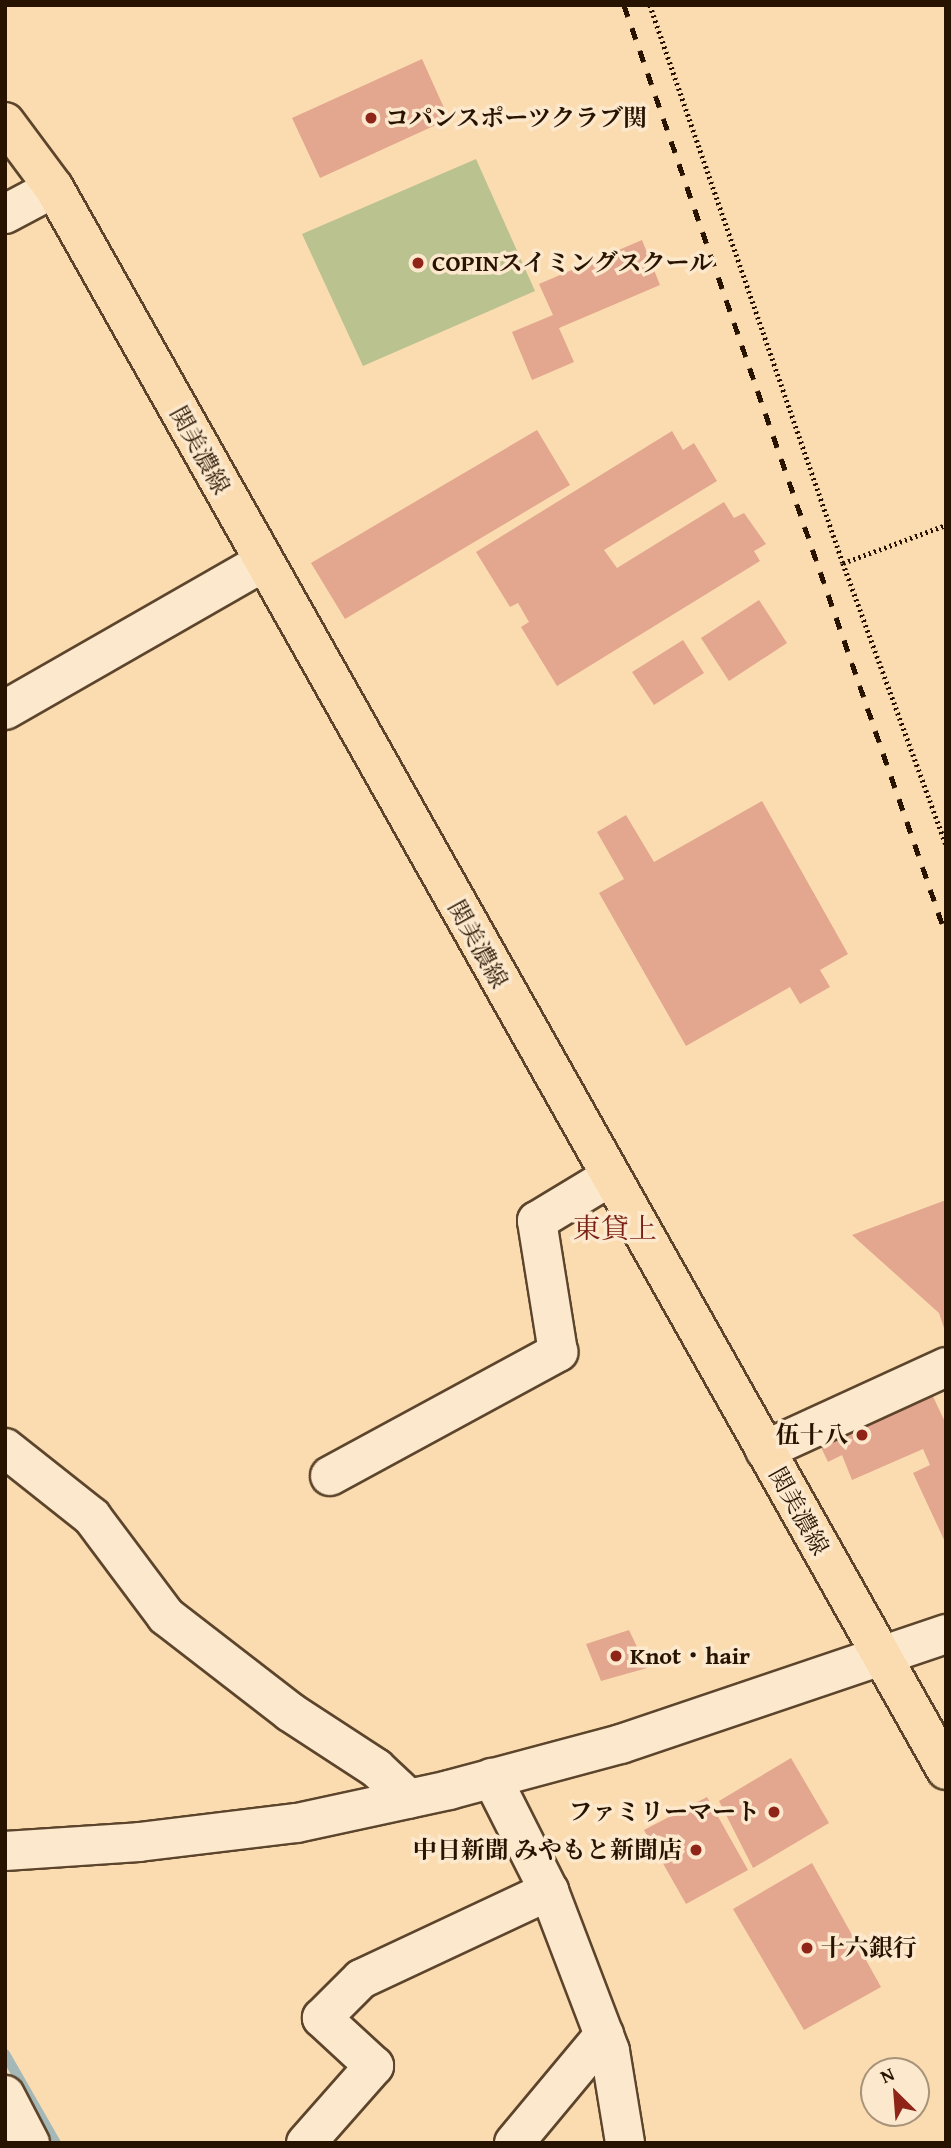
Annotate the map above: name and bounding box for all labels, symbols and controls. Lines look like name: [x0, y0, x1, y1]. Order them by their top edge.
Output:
place label: コパンスポーツクラブ関: [385, 104, 649, 132]
marker: コパンスポーツクラブ関: [363, 110, 379, 126]
place label: COPINスイミングスクール: [432, 249, 715, 277]
marker: COPINスイミングスクール: [410, 255, 426, 271]
street label: 関美濃線: [164, 401, 236, 499]
street label: 関美濃線: [442, 895, 514, 993]
district label: 東貸上: [573, 1211, 657, 1245]
place label: 伍十八: [776, 1421, 848, 1449]
marker: 伍十八: [854, 1427, 870, 1443]
street label: 関美濃線: [763, 1462, 835, 1560]
place label: Knot・hair: [630, 1642, 750, 1670]
marker: Knot・hair: [608, 1648, 624, 1664]
place label: ファミリーマート: [568, 1798, 760, 1826]
marker: ファミリーマート: [766, 1804, 782, 1820]
place label: 中日新聞 みやもと新聞店: [413, 1836, 682, 1864]
marker: 中日新聞 みやもと新聞店: [688, 1842, 704, 1858]
place label: 十六銀行: [821, 1934, 917, 1962]
marker: 十六銀行: [799, 1940, 815, 1956]
north arrow: [860, 2057, 930, 2127]
text: N: [875, 2059, 899, 2090]

